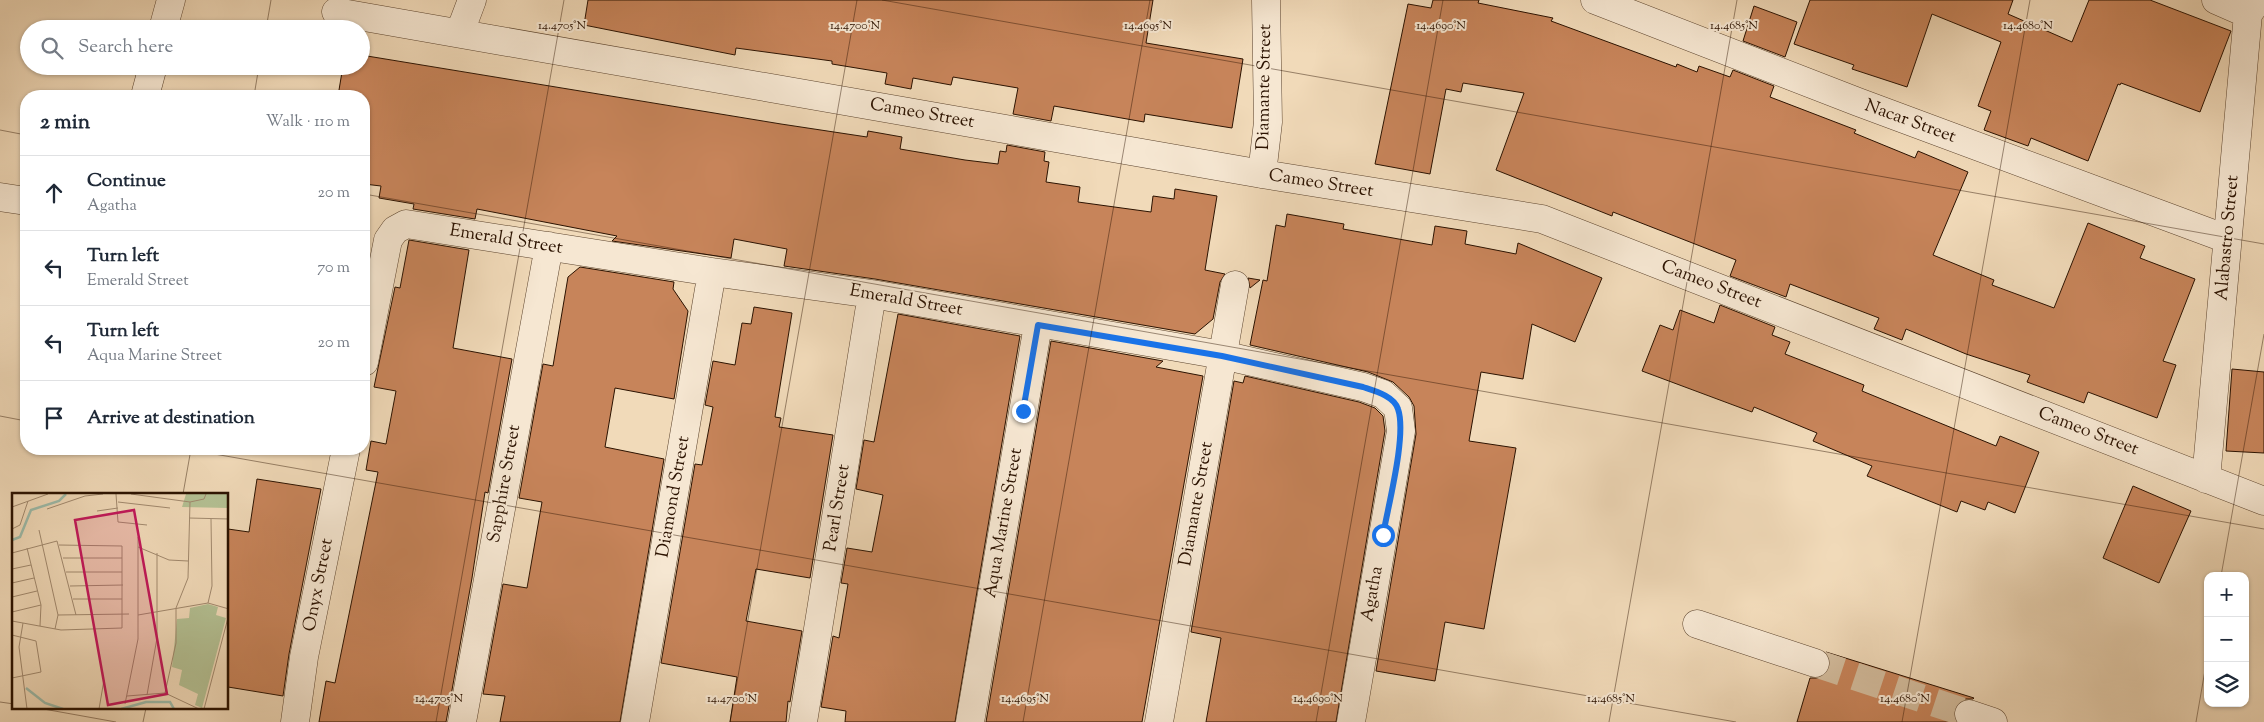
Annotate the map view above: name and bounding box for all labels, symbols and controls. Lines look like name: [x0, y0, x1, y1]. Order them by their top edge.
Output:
text: 14.4705°N: [538, 17, 586, 35]
text: 14.4700°N: [830, 17, 880, 35]
text: 14.4695°N: [1124, 17, 1172, 35]
text: 14.4690°N: [1416, 17, 1466, 35]
text: 14.4685°N: [1710, 17, 1758, 35]
text: 14.4680°N: [2003, 17, 2053, 35]
search box: [20, 20, 370, 75]
street label: Diamante Street: [1251, 24, 1279, 150]
icon: search: [38, 34, 66, 62]
text: Search here: [78, 34, 173, 61]
street label: Cameo Street: [868, 92, 976, 136]
street label: Nacar Street: [1861, 93, 1959, 151]
text: 2 min: [40, 108, 90, 138]
text: Walk · 110 m: [266, 111, 350, 134]
street label: Cameo Street: [1267, 163, 1375, 205]
text: Continue: [87, 168, 166, 195]
street label: Alabastro Street: [2210, 174, 2246, 302]
icon: ahead: [40, 179, 68, 207]
text: 20 m: [317, 182, 350, 205]
text: Agatha: [87, 195, 137, 218]
street label: Emerald Street: [447, 218, 565, 262]
text: Turn left: [87, 243, 159, 270]
icon: left: [40, 254, 68, 282]
street label: Cameo Street: [1657, 254, 1765, 316]
text: 70 m: [317, 257, 350, 280]
text: Emerald Street: [87, 270, 189, 293]
street label: Emerald Street: [847, 278, 965, 324]
text: Turn left: [87, 318, 159, 345]
icon: left: [40, 329, 68, 357]
text: 20 m: [317, 332, 350, 355]
text: Aqua Marine Street: [87, 345, 222, 368]
route end: [1012, 400, 1035, 423]
street label: Cameo Street: [2034, 401, 2142, 463]
icon: arrive: [40, 404, 68, 432]
text: Arrive at destination: [87, 405, 255, 432]
street label: Sapphire Street: [482, 423, 528, 545]
street label: Diamond Street: [651, 434, 697, 560]
street label: Diamante Street: [1173, 440, 1221, 568]
street label: Aqua Marine Street: [978, 446, 1030, 600]
street label: Pearl Street: [818, 463, 858, 553]
inset map: [12, 493, 229, 710]
route start: [1372, 524, 1395, 547]
street label: Onyx Street: [297, 536, 341, 634]
street label: Agatha: [1355, 564, 1391, 624]
map controls: [2204, 572, 2249, 707]
button: +: [2204, 572, 2249, 617]
button: −: [2204, 617, 2249, 662]
button: layers: [2204, 662, 2249, 707]
text: 14.4705°N: [415, 690, 463, 708]
text: 14.4700°N: [707, 690, 757, 708]
text: 14.4695°N: [1001, 690, 1049, 708]
text: 14.4690°N: [1293, 690, 1343, 708]
text: 14.4685°N: [1587, 690, 1635, 708]
text: 14.4680°N: [1880, 690, 1930, 708]

